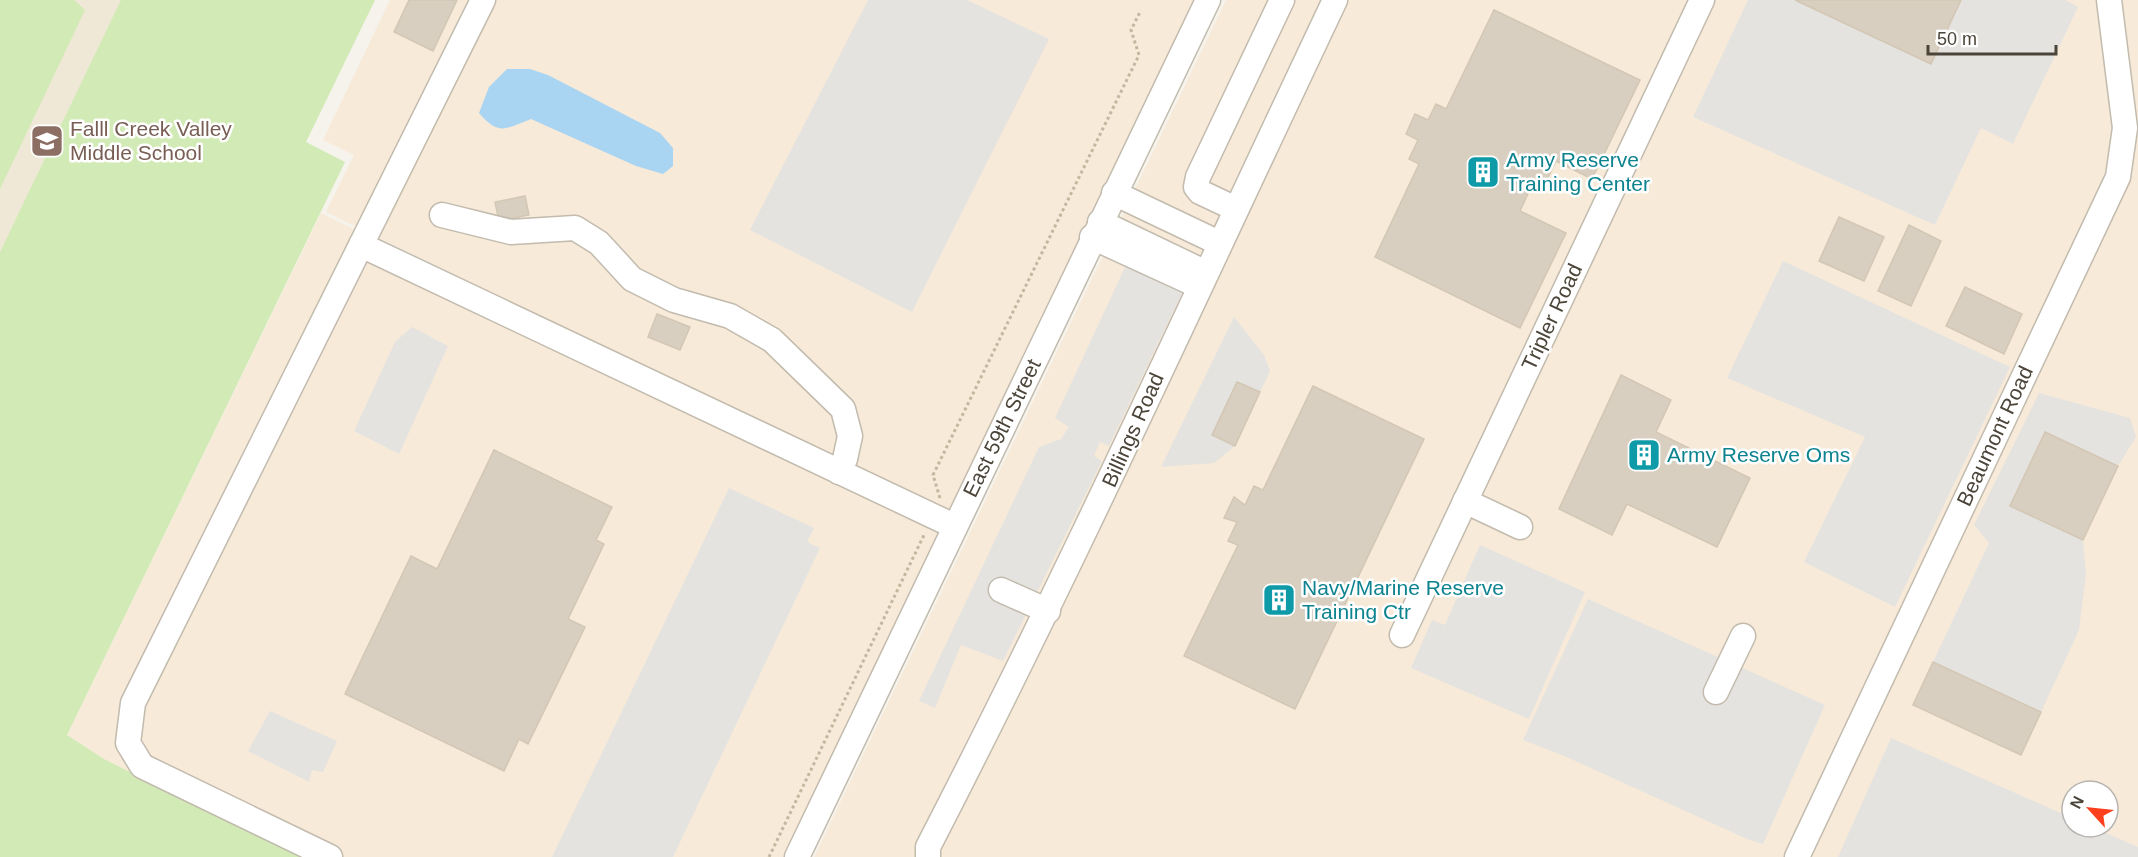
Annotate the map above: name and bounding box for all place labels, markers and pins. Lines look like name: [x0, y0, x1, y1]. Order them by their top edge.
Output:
place label: Falll Creek Valley Middle School: [70, 117, 232, 164]
school or university icon: Falll Creek Valley Middle School: [29, 123, 65, 159]
place label: Army Reserve Training Center: [1506, 148, 1650, 195]
building icon: Army Reserve Training Center: [1465, 154, 1501, 190]
building icon: Army Reserve Oms: [1626, 437, 1662, 473]
place label: Army Reserve Oms: [1667, 443, 1850, 466]
place label: Navy/Marine Reserve Training Ctr: [1302, 576, 1504, 623]
building icon: Navy/Marine Reserve Training Ctr: [1261, 582, 1297, 618]

